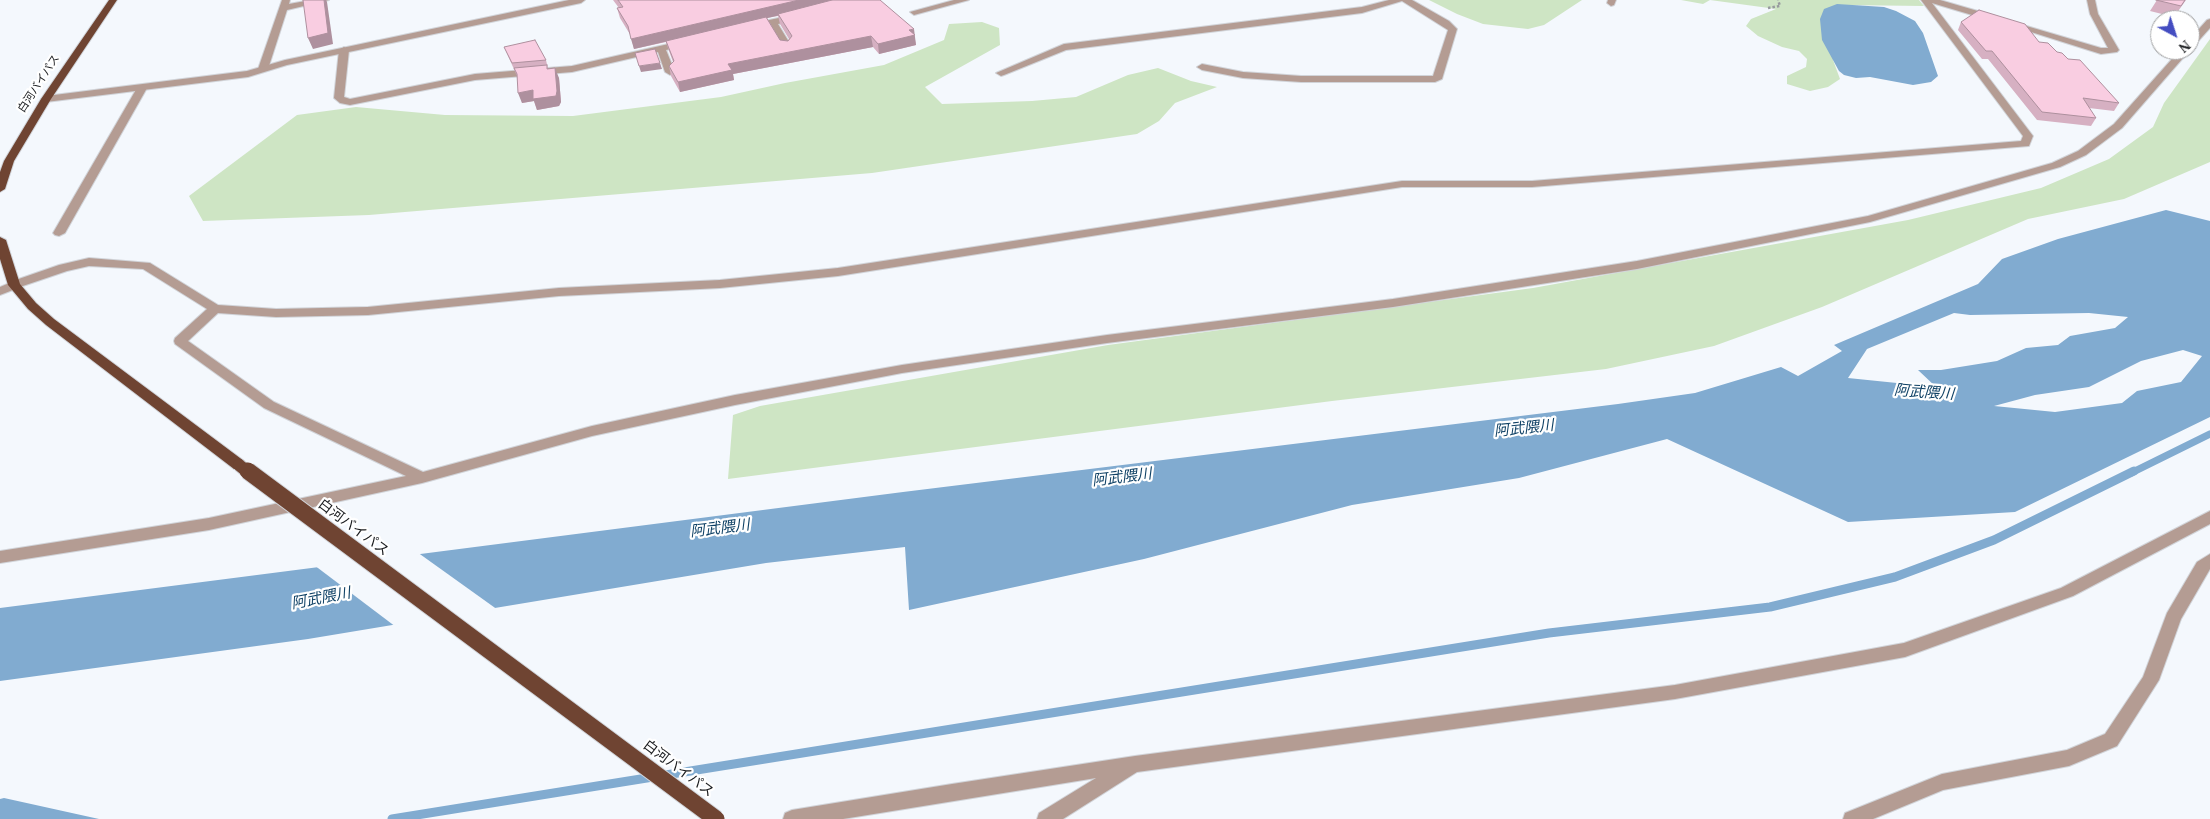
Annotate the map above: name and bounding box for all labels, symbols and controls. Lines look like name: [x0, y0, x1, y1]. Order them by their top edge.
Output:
north arrow: [2150, 10, 2200, 60]
text: N: [2176, 37, 2193, 55]
street label: 白河バイパス: [15, 53, 63, 115]
water label: 阿武隈川: [1893, 382, 1955, 404]
water label: 阿武隈川: [1493, 417, 1555, 441]
water label: 阿武隈川: [1091, 465, 1153, 491]
street label: 白河バイパス: [314, 496, 392, 560]
water label: 阿武隈川: [689, 516, 751, 542]
water label: 阿武隈川: [290, 584, 352, 614]
street label: 白河バイパス: [639, 737, 717, 801]

